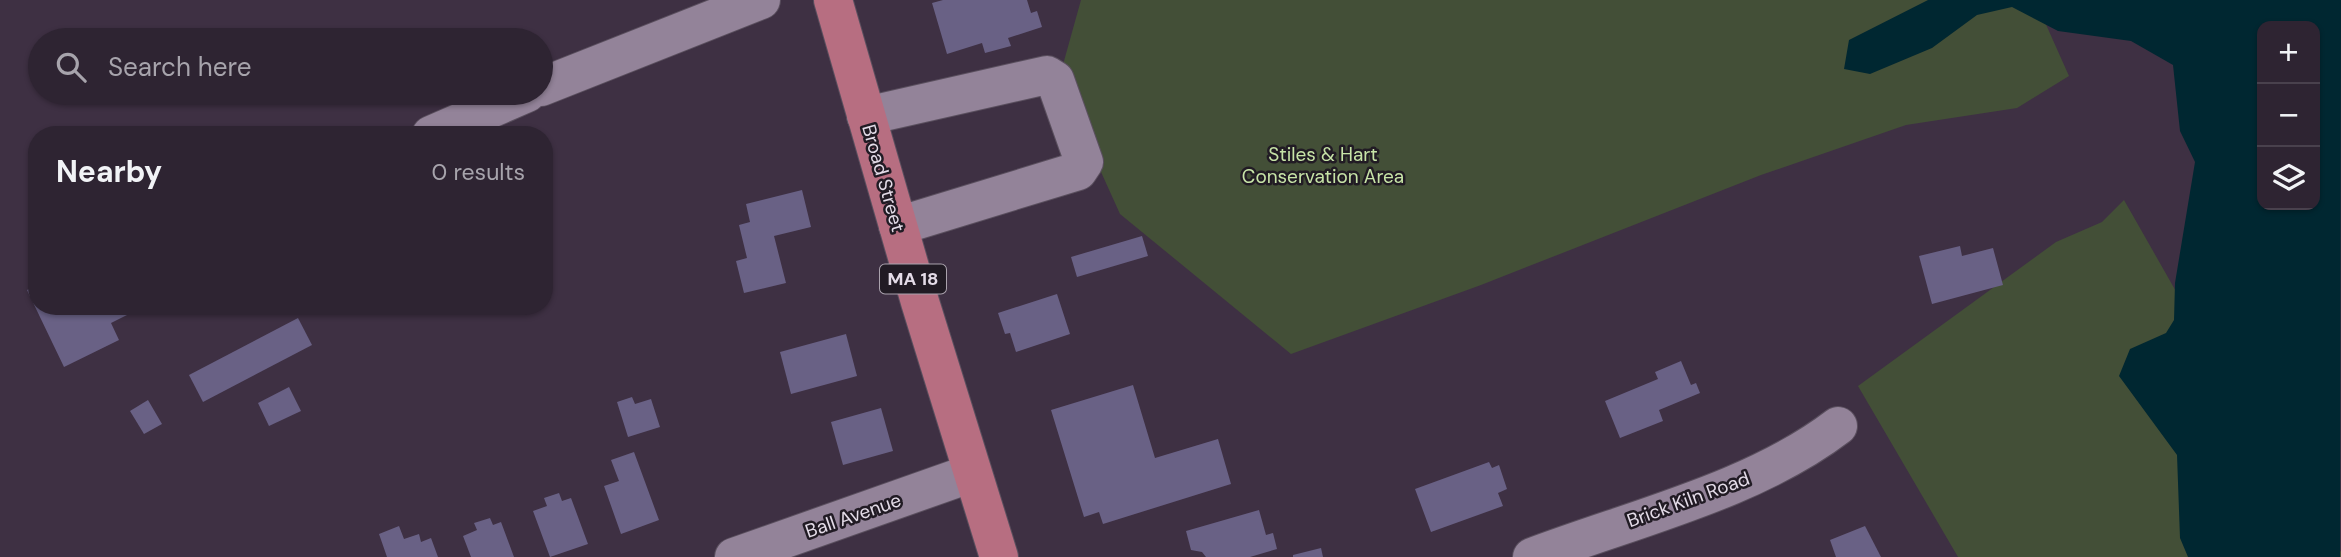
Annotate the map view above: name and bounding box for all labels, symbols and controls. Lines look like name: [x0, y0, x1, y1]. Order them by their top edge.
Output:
map controls: [2257, 21, 2320, 210]
button: +: [2257, 21, 2320, 84]
search box: [28, 28, 553, 105]
icon: search: [52, 48, 90, 86]
text: Search here: [108, 50, 251, 84]
button: −: [2257, 84, 2320, 147]
street label: Broad Street: [856, 122, 911, 235]
park label: Stiles & Hart Conservation Area: [1242, 142, 1404, 189]
button: layers: [2257, 147, 2320, 210]
text: Nearby: [56, 152, 162, 191]
text: 0 results: [432, 157, 525, 187]
road number: MA 18: [880, 264, 946, 293]
street label: Brick Kiln Road: [1623, 466, 1753, 533]
street label: Ball Avenue: [802, 487, 904, 544]

